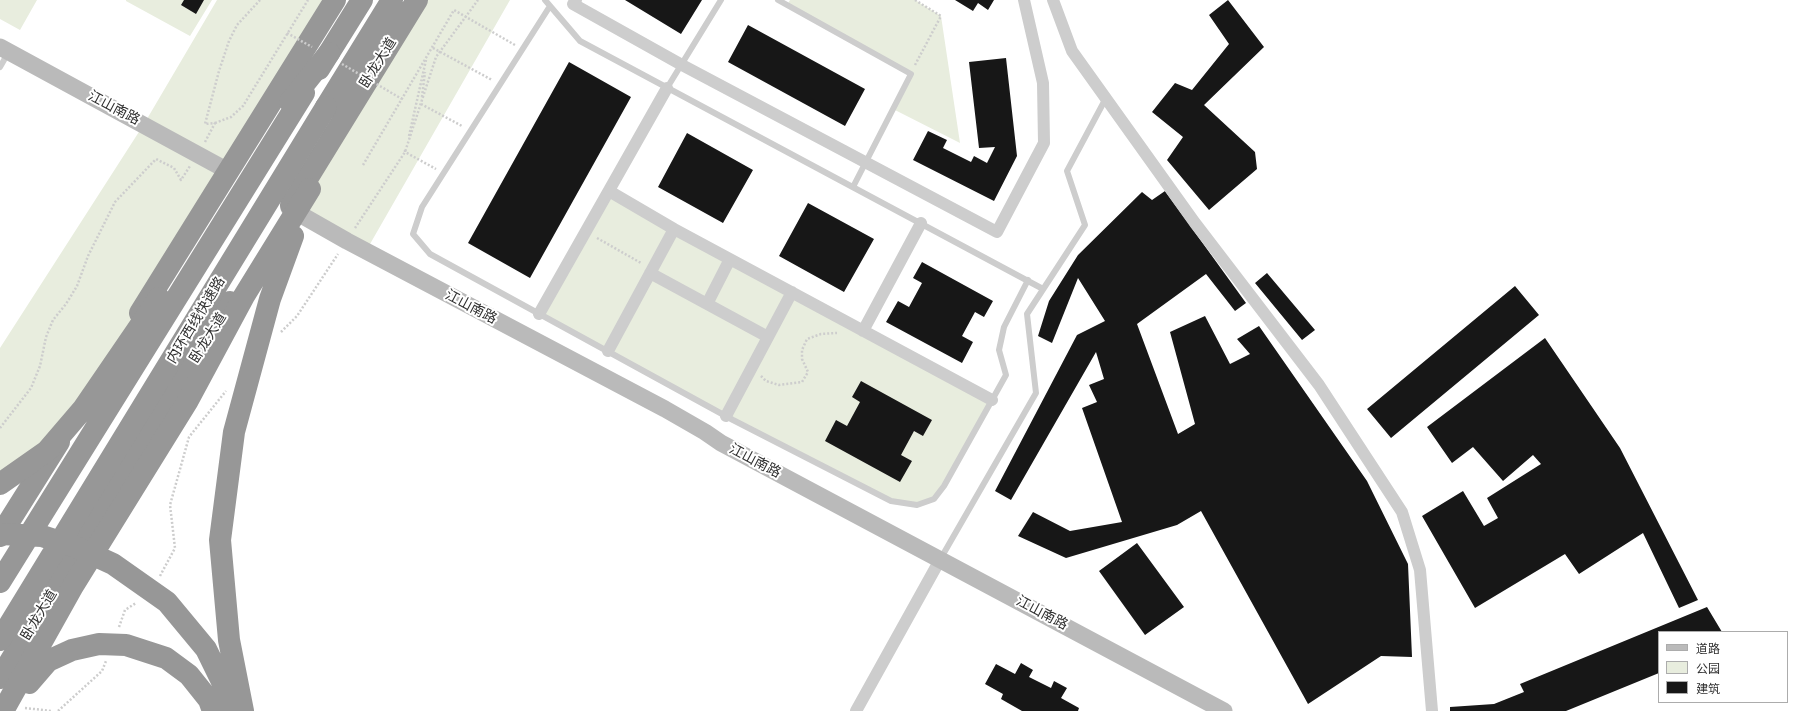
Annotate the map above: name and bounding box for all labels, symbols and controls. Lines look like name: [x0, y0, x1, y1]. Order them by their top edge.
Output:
street label: 卧龙大道: [356, 35, 400, 91]
street label: 江山南路: [85, 87, 143, 129]
street label: 内环西线快速路: [164, 274, 228, 366]
street label: 江山南路: [442, 286, 500, 328]
street label: 卧龙大道: [186, 310, 230, 366]
street label: 江山南路: [726, 440, 784, 482]
street label: 卧龙大道: [17, 587, 61, 643]
street label: 江山南路: [1013, 592, 1071, 634]
legend: [1658, 631, 1788, 703]
text: 道路: [1696, 642, 1720, 656]
text: 公园: [1696, 662, 1720, 676]
text: 建筑: [1696, 682, 1720, 696]

